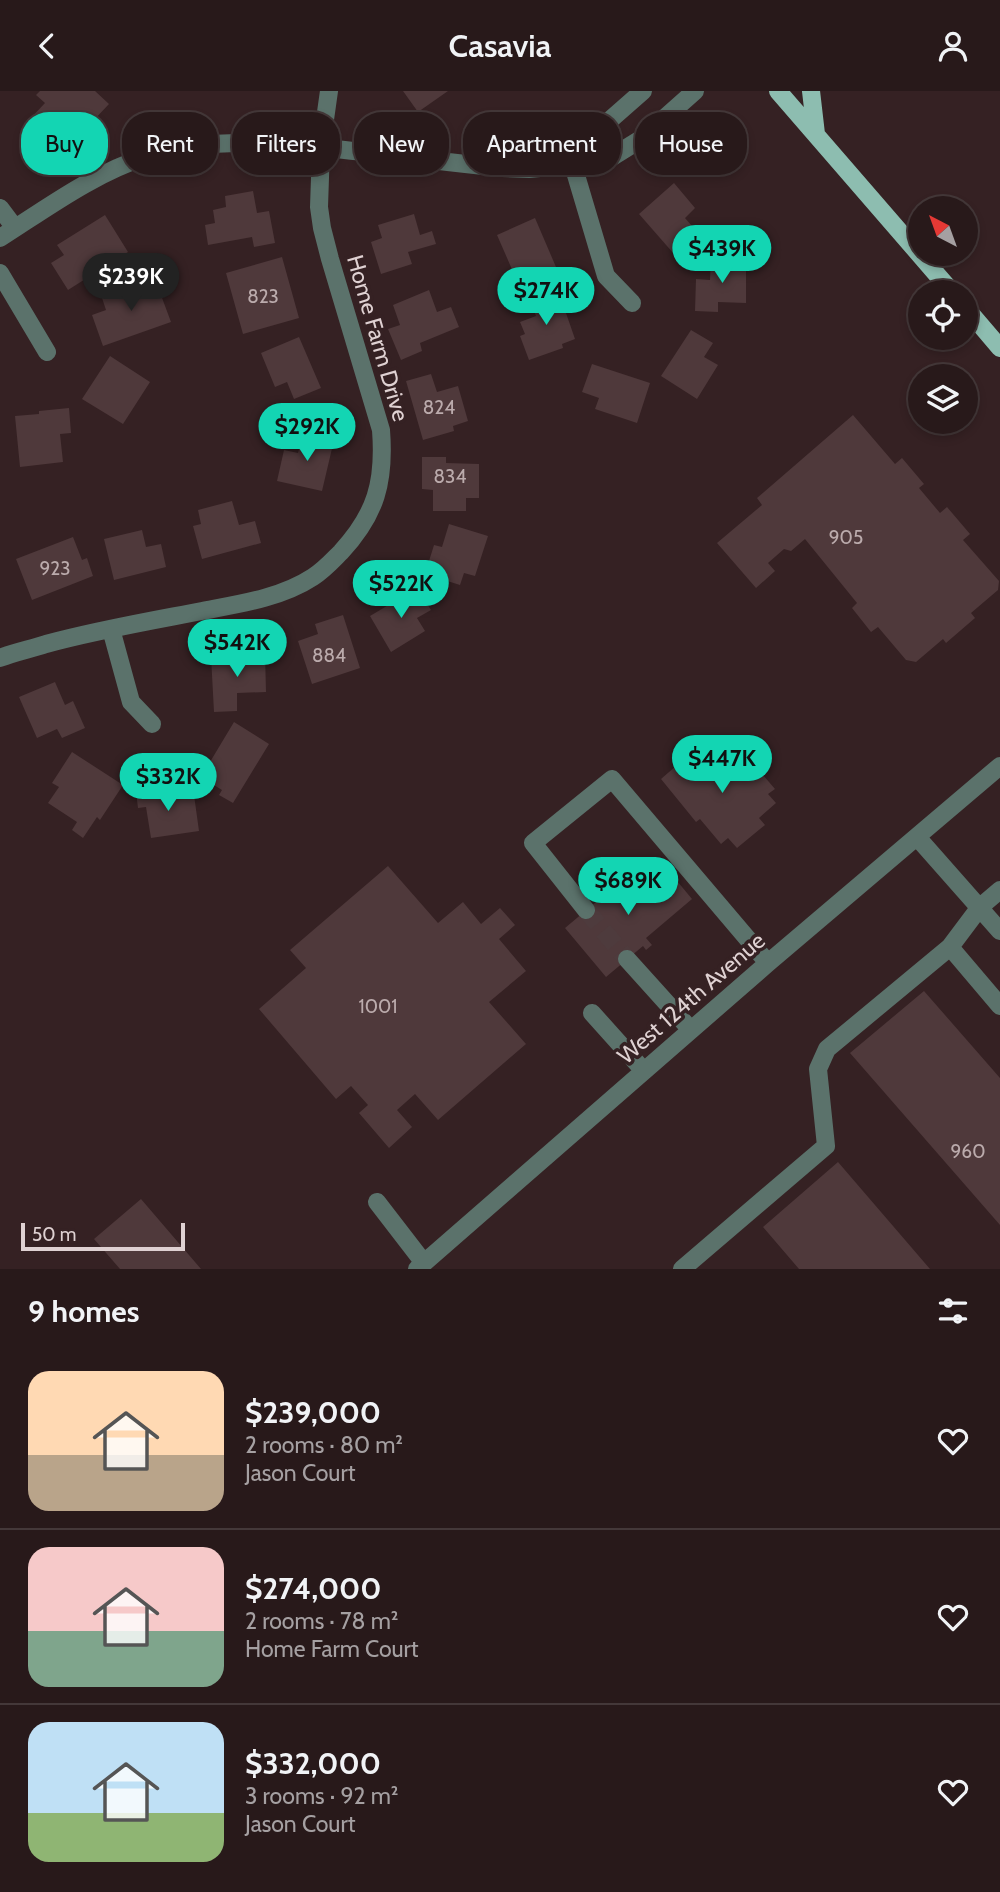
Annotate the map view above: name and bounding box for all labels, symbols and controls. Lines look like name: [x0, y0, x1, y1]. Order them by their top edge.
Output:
text: Casavia: [449, 26, 551, 65]
icon: back: [28, 27, 66, 65]
icon: person: [934, 27, 972, 65]
chip: Buy: [21, 112, 108, 175]
chip: Rent: [122, 112, 218, 175]
chip: Filters: [232, 112, 340, 175]
chip: New: [354, 112, 449, 175]
chip: Apartment: [463, 112, 621, 175]
chip: House: [635, 112, 747, 175]
north arrow: [908, 196, 978, 266]
map controls: [908, 196, 978, 434]
pin: $439K: [673, 225, 771, 285]
text: $439K: [688, 234, 756, 262]
street label: Home Farm Drive: [341, 252, 415, 425]
pin: $239K: [82, 253, 180, 313]
text: $239K: [98, 262, 164, 290]
pin: $274K: [497, 267, 595, 327]
text: $274K: [513, 276, 579, 304]
button: locate: [908, 280, 978, 350]
house number: 823: [247, 285, 279, 308]
button: layers: [908, 364, 978, 434]
house number: 824: [423, 396, 455, 419]
pin: $292K: [258, 403, 356, 463]
text: $292K: [274, 412, 340, 440]
house number: 834: [434, 465, 466, 488]
house number: 905: [829, 526, 863, 549]
house number: 923: [39, 557, 71, 580]
pin: $522K: [352, 561, 450, 620]
text: $522K: [369, 569, 433, 597]
pin: $542K: [188, 619, 286, 679]
text: $542K: [204, 628, 270, 656]
house number: 884: [312, 644, 346, 667]
pin: $447K: [673, 735, 771, 795]
text: $447K: [688, 744, 756, 772]
pin: $332K: [119, 753, 217, 813]
text: $332K: [136, 762, 200, 790]
pin: $689K: [579, 857, 677, 917]
text: $689K: [594, 866, 662, 894]
street label: West 124th Avenue: [612, 926, 771, 1070]
house number: 1001: [359, 995, 397, 1018]
house number: 960: [951, 1140, 985, 1163]
scale bar: [21, 1220, 186, 1252]
text: 50 m: [32, 1223, 76, 1246]
icon: filters: [934, 1292, 972, 1330]
text: 9 homes: [28, 1293, 139, 1330]
text: $239,000: [245, 1394, 381, 1431]
icon: home: [84, 1399, 168, 1483]
icon: heart: [934, 1422, 972, 1460]
text: 2 rooms · 80 m²: [245, 1431, 403, 1459]
text: Jason Court: [245, 1459, 355, 1487]
text: $274,000: [245, 1570, 381, 1607]
icon: home: [84, 1575, 168, 1659]
icon: heart: [934, 1598, 972, 1636]
text: 2 rooms · 78 m²: [245, 1607, 399, 1635]
text: Home Farm Court: [245, 1635, 419, 1663]
text: $332,000: [245, 1745, 381, 1782]
icon: home: [84, 1750, 168, 1834]
icon: heart: [934, 1773, 972, 1811]
text: 3 rooms · 92 m²: [245, 1782, 399, 1810]
text: Jason Court: [245, 1810, 355, 1838]

